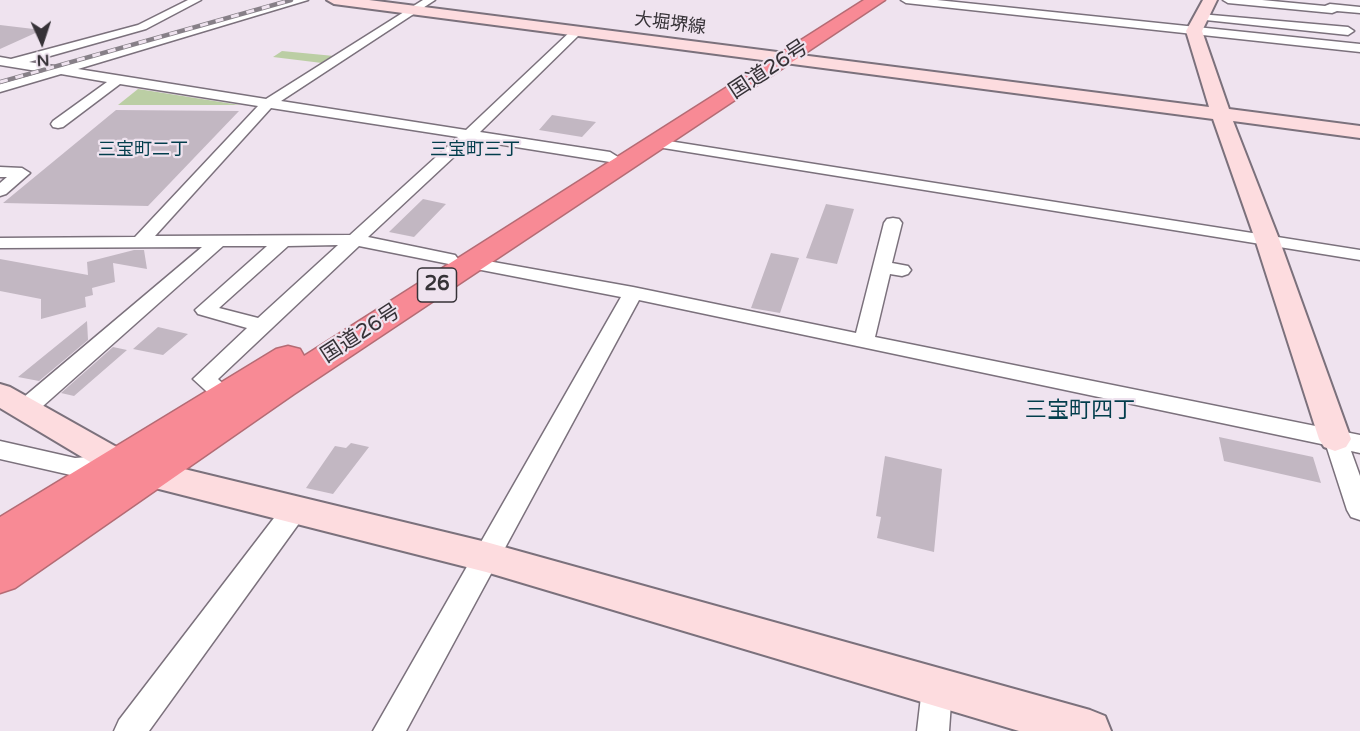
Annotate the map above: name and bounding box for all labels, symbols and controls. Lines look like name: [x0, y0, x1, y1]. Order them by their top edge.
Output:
street label: 大堀堺線: [633, 9, 707, 39]
north arrow: [12, 12, 72, 72]
street label: 国道26号: [725, 35, 813, 105]
text: N: [36, 50, 50, 70]
district label: 三宝町二丁: [98, 139, 188, 161]
district label: 三宝町三丁: [430, 139, 520, 161]
road number: 26: [418, 268, 456, 302]
street label: 国道26号: [317, 299, 405, 369]
district label: 三宝町四丁: [1025, 398, 1135, 424]

